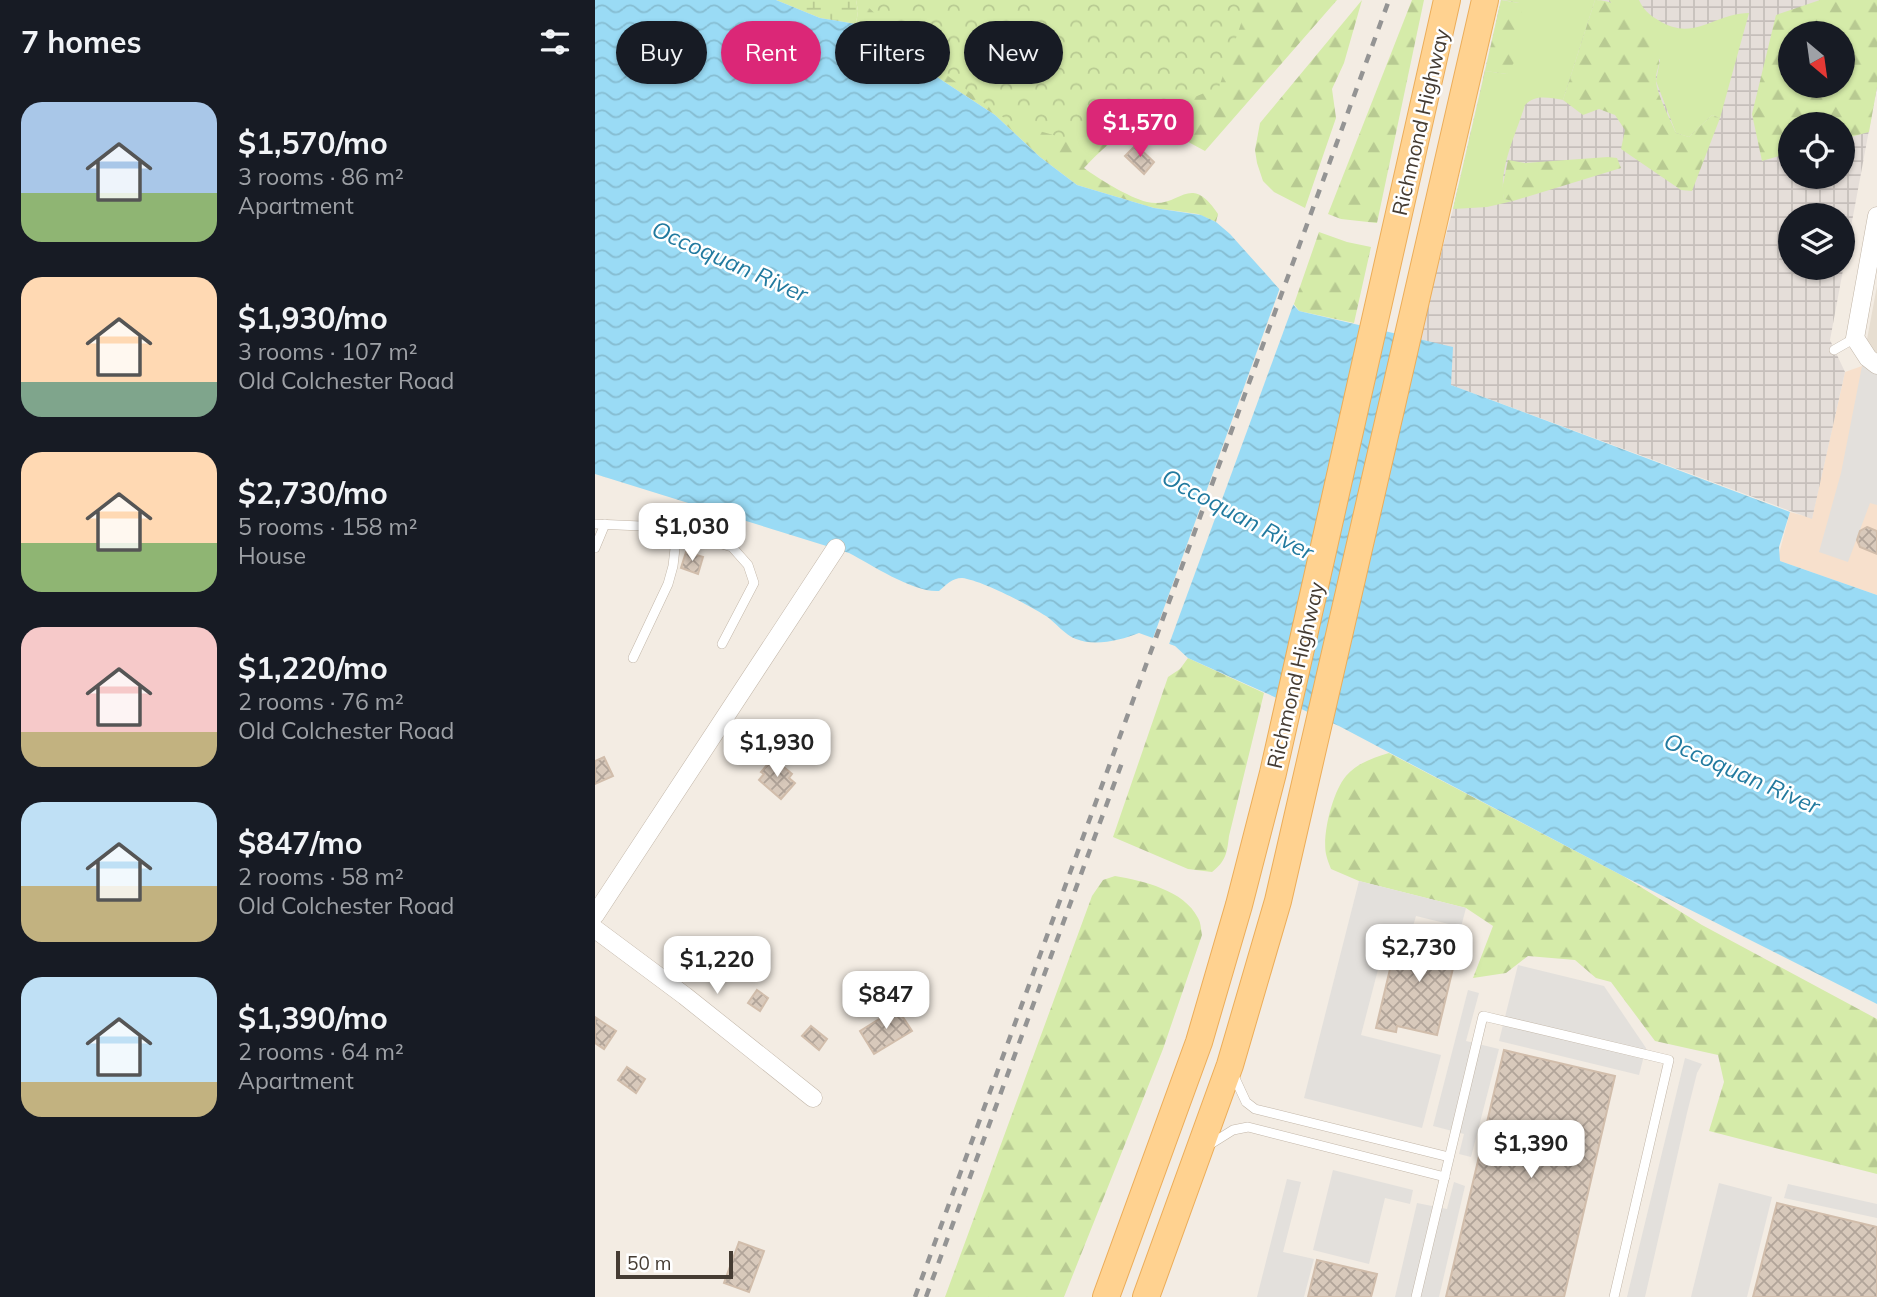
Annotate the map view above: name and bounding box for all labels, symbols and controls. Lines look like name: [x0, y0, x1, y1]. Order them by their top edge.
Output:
chip: Buy: [616, 21, 707, 84]
chip: Rent: [721, 21, 821, 84]
chip: Filters: [835, 21, 950, 84]
chip: New: [964, 21, 1063, 84]
north arrow: [1778, 21, 1855, 98]
map controls: [1778, 21, 1855, 280]
text: 7 homes: [21, 23, 142, 61]
icon: filters: [536, 23, 574, 61]
street label: Richmond Highway: [1386, 26, 1454, 218]
pin: $1,570: [1083, 100, 1197, 159]
text: $1,570: [1103, 107, 1177, 136]
button: locate: [1778, 112, 1855, 189]
text: $1,570/mo: [238, 124, 388, 162]
icon: home: [77, 130, 161, 214]
text: 3 rooms · 86 m²: [238, 162, 404, 191]
text: Apartment: [238, 191, 354, 220]
button: layers: [1778, 203, 1855, 280]
water label: Occoquan River: [647, 214, 814, 309]
text: $1,930/mo: [238, 299, 388, 337]
icon: home: [77, 305, 161, 389]
text: 3 rooms · 107 m²: [238, 337, 418, 366]
text: Old Colchester Road: [238, 366, 454, 395]
water label: Occoquan River: [1157, 462, 1320, 567]
text: $2,730/mo: [238, 474, 388, 512]
icon: home: [77, 480, 161, 564]
pin: $1,030: [635, 504, 749, 563]
text: $1,030: [655, 511, 729, 540]
text: 5 rooms · 158 m²: [238, 512, 418, 541]
text: House: [238, 541, 306, 570]
street label: Richmond Highway: [1261, 579, 1329, 771]
text: $1,220/mo: [238, 649, 388, 687]
icon: home: [77, 655, 161, 739]
text: 2 rooms · 76 m²: [238, 687, 404, 716]
text: Old Colchester Road: [238, 716, 454, 745]
pin: $1,930: [720, 720, 834, 779]
water label: Occoquan River: [1659, 726, 1826, 821]
text: $1,930: [740, 727, 814, 756]
text: $847/mo: [238, 824, 362, 862]
icon: home: [77, 830, 161, 914]
text: 2 rooms · 58 m²: [238, 862, 404, 891]
text: Old Colchester Road: [238, 891, 454, 920]
pin: $2,730: [1362, 925, 1476, 984]
text: $2,730: [1382, 932, 1456, 961]
pin: $1,220: [660, 936, 774, 996]
text: $1,220: [680, 944, 754, 973]
pin: $847: [845, 972, 927, 1031]
text: $847: [858, 979, 914, 1008]
text: $1,390/mo: [238, 999, 388, 1037]
icon: home: [77, 1005, 161, 1089]
text: 2 rooms · 64 m²: [238, 1037, 404, 1066]
text: Apartment: [238, 1066, 354, 1095]
pin: $1,390: [1474, 1120, 1588, 1180]
text: $1,390: [1494, 1128, 1568, 1157]
scale bar: [616, 1248, 733, 1280]
text: 50 m: [627, 1251, 671, 1275]

